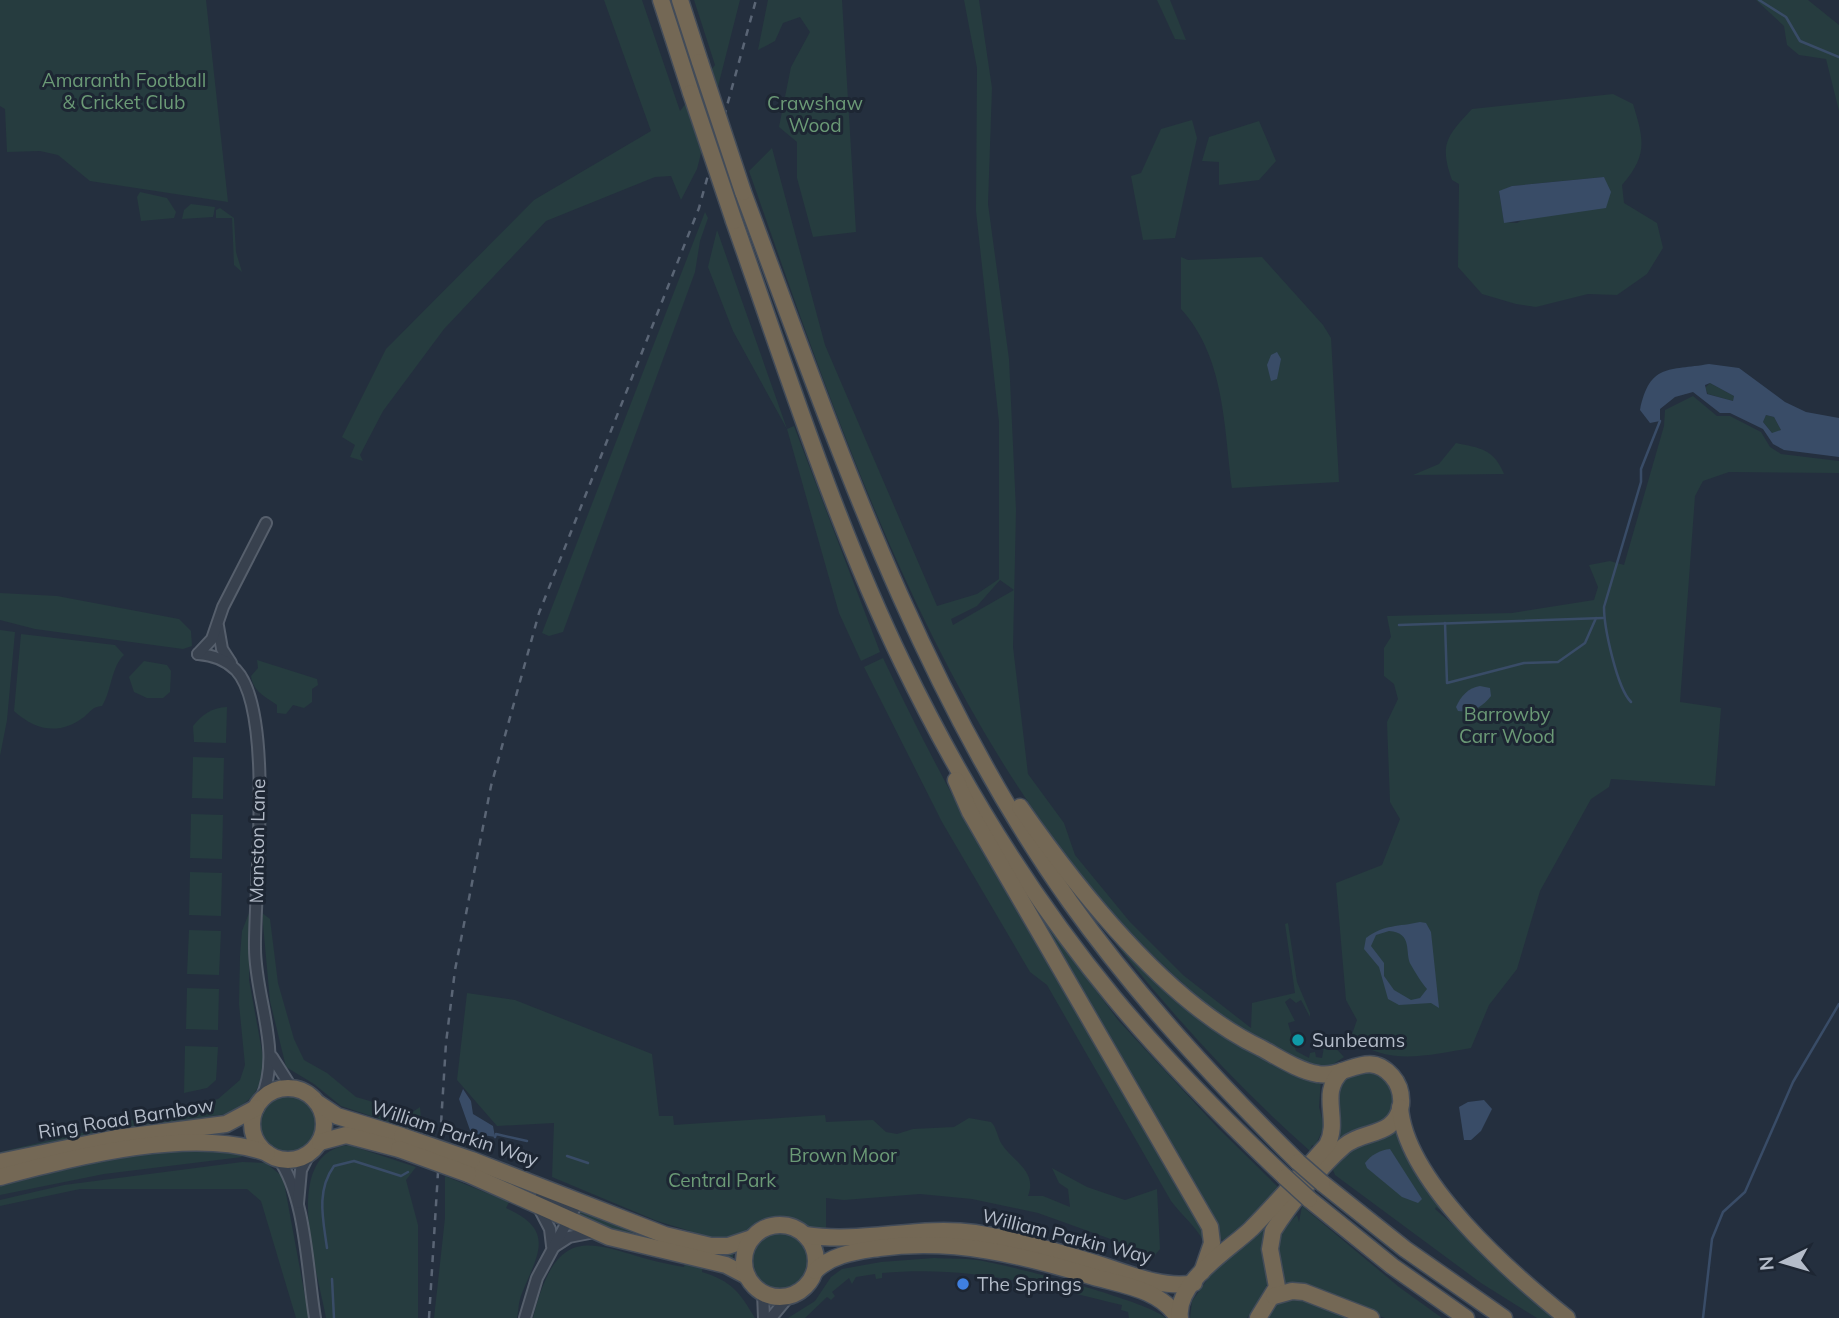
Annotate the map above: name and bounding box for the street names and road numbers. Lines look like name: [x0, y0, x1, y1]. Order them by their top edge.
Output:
street label: Manston Lane: [244, 778, 270, 904]
street label: Ring Road Barnbow: [36, 1092, 216, 1144]
street label: William Parkin Way: [368, 1095, 542, 1171]
street label: William Parkin Way: [980, 1203, 1154, 1269]

